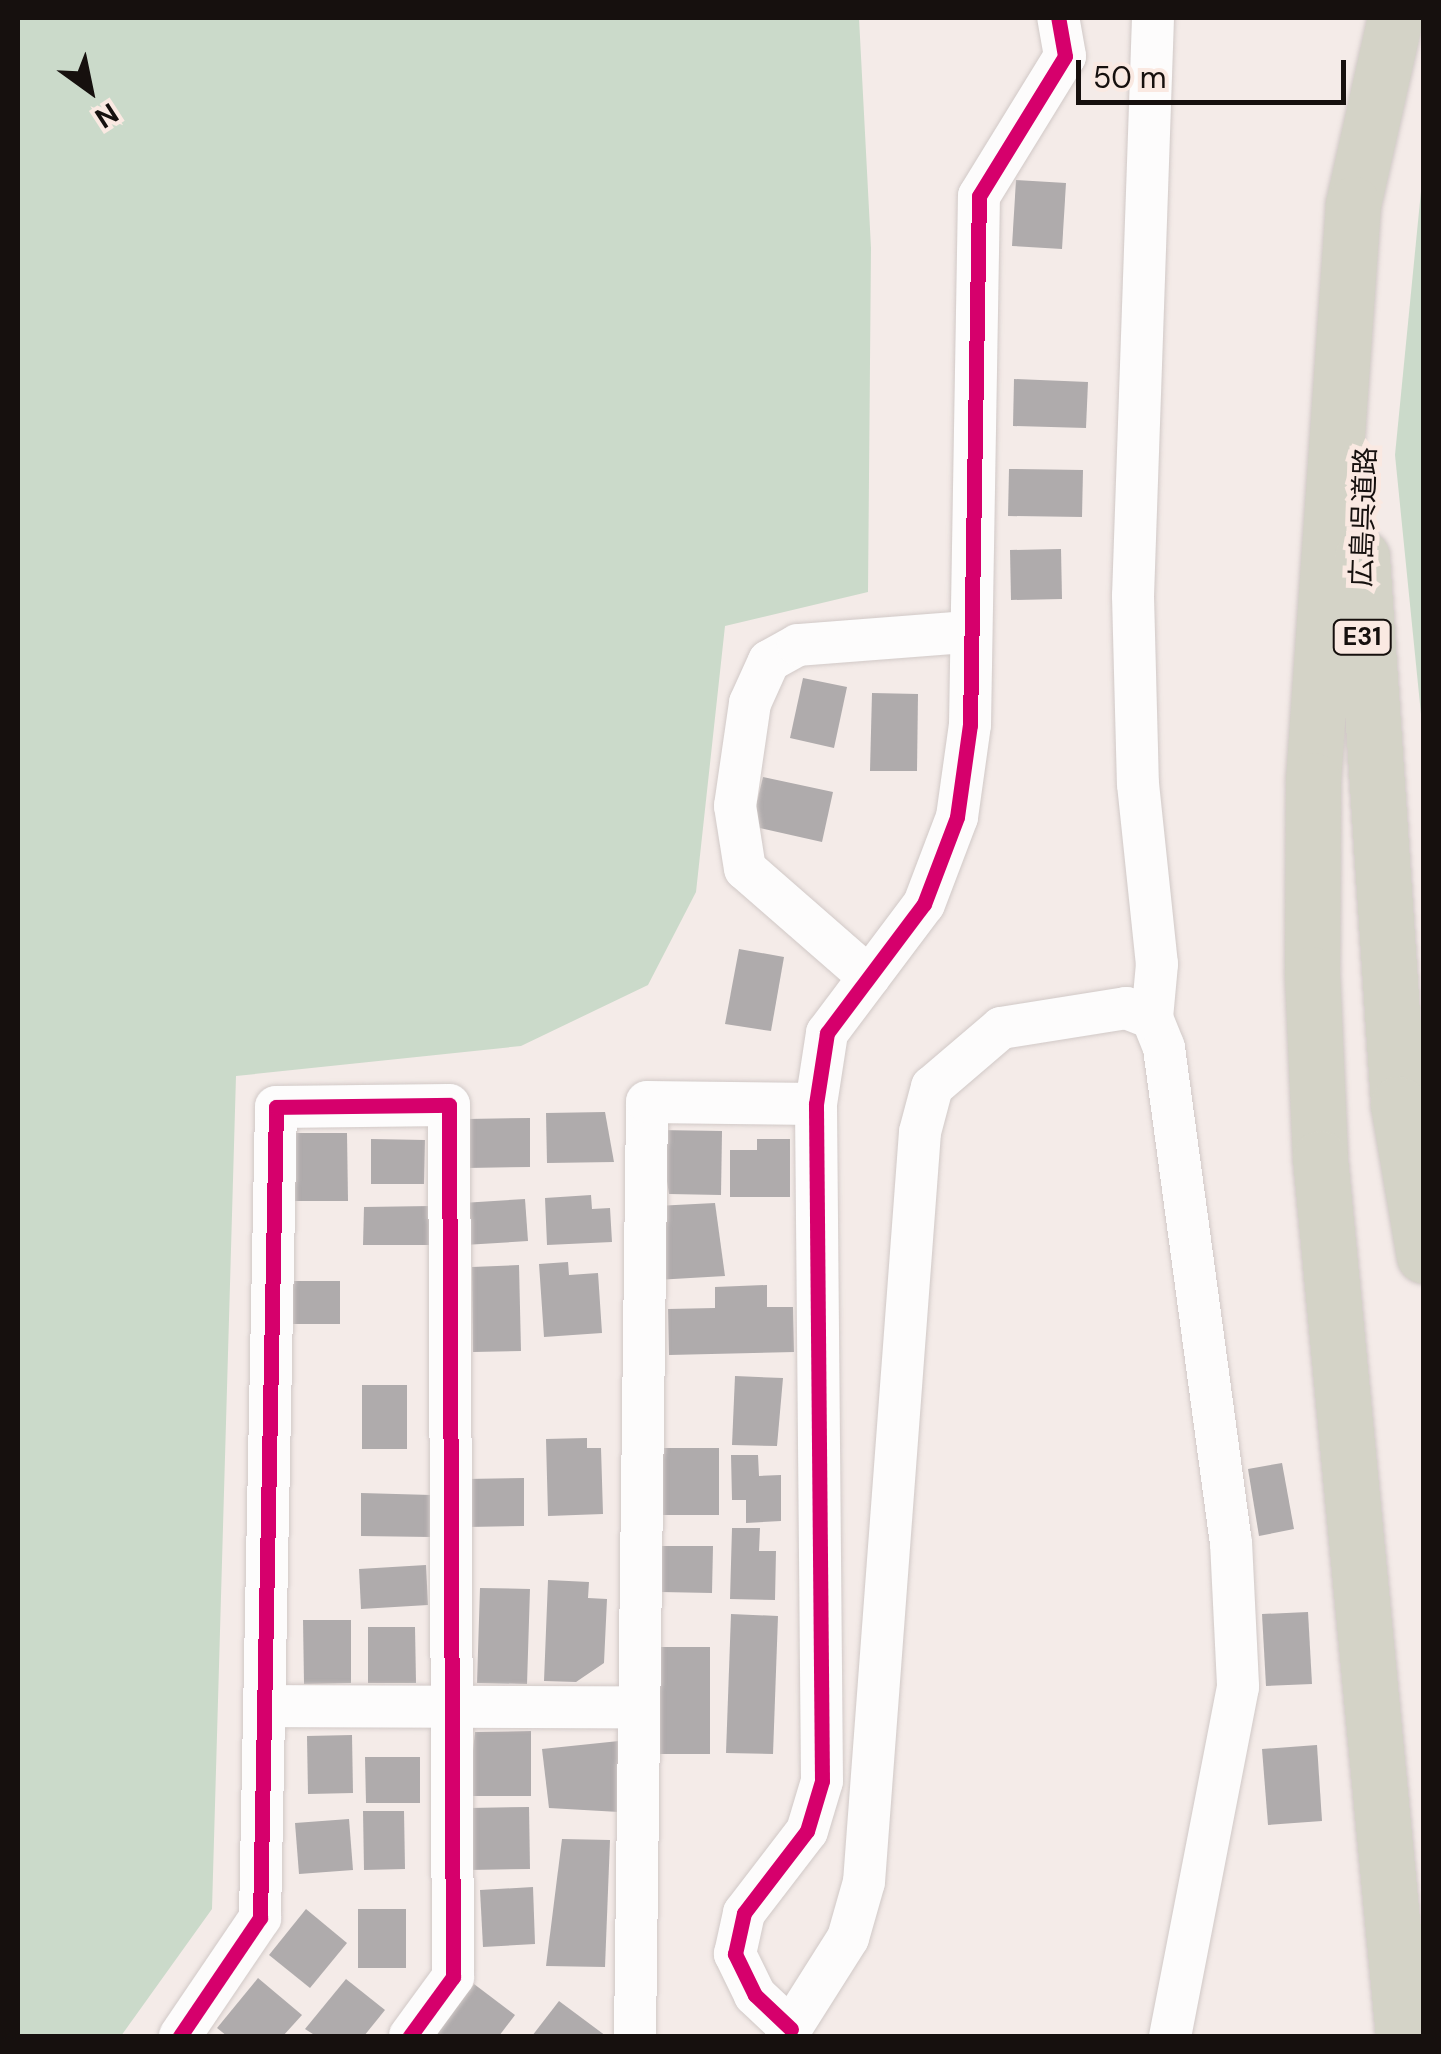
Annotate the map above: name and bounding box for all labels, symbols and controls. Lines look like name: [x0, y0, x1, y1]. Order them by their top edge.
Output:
north arrow: [40, 40, 140, 140]
scale bar: [1081, 40, 1351, 102]
text: 50 m: [1093, 58, 1167, 97]
text: N: [88, 94, 125, 137]
street label: 広島呉道路: [1345, 446, 1383, 588]
road number: E31: [1332, 617, 1392, 657]

